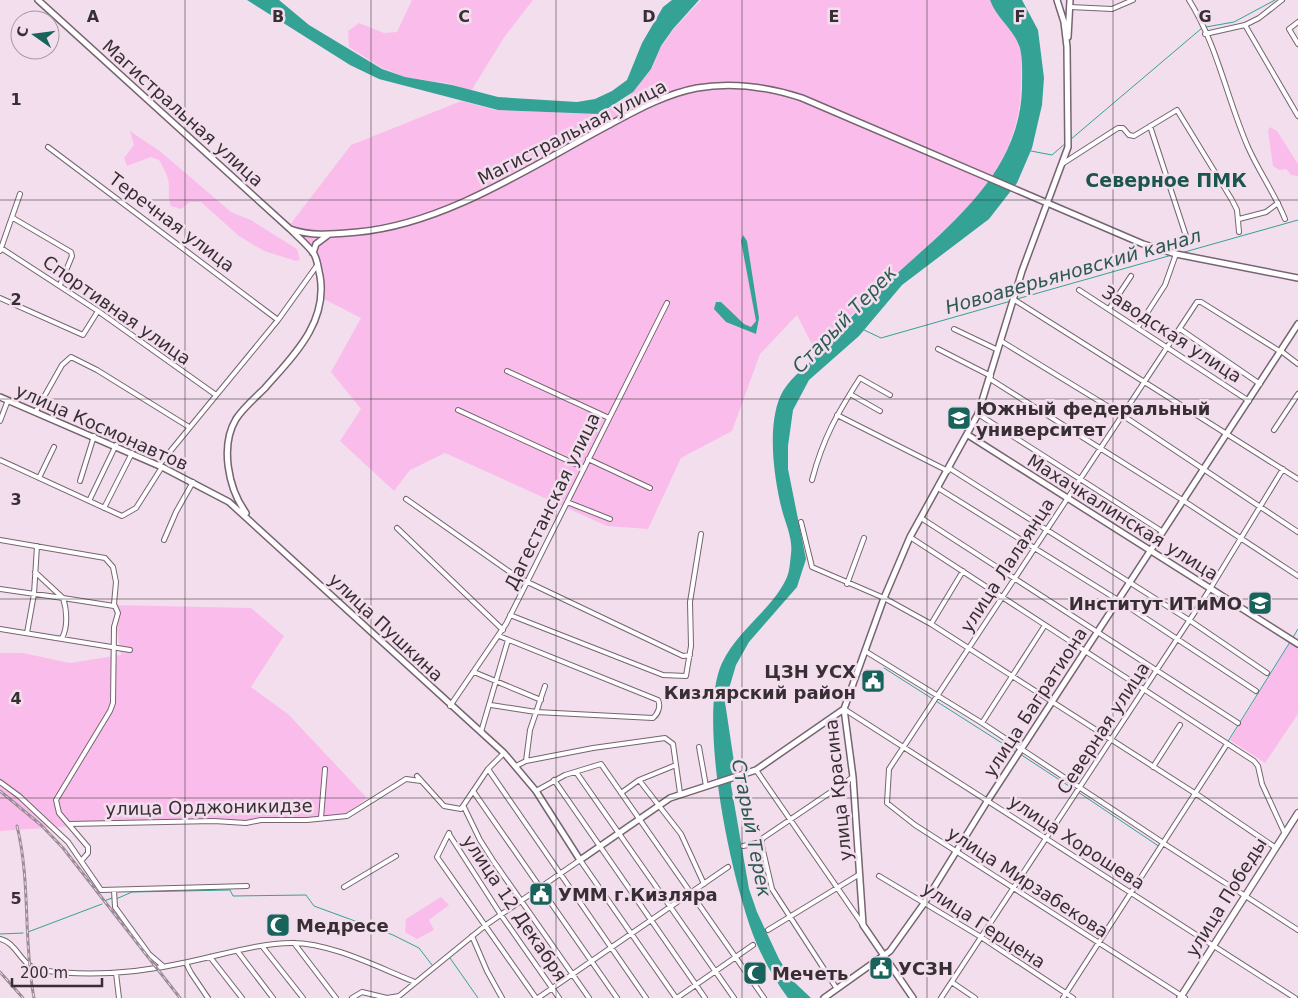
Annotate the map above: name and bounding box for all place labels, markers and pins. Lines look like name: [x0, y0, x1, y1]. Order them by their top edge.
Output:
place label: Южный федеральный университет: [976, 398, 1210, 440]
school or university icon: Южный федеральный университет: [946, 405, 972, 431]
school or university icon: Институт ИТиМО: [1247, 590, 1273, 616]
place label: Институт ИТиМО: [1069, 593, 1242, 614]
place label: ЦЗН УСХ Кизлярский район: [664, 661, 856, 703]
public building icon: ЦЗН УСХ Кизлярский район: [860, 668, 886, 694]
public building icon: УММ г.Кизляра: [528, 881, 554, 907]
place label: УММ г.Кизляра: [558, 884, 718, 905]
mosque icon: Медресе: [265, 912, 291, 938]
place label: Медресе: [296, 915, 389, 936]
public building icon: УСЗН: [868, 955, 894, 981]
place label: УСЗН: [898, 958, 953, 979]
mosque icon: Мечеть: [742, 960, 768, 986]
place label: Мечеть: [772, 963, 849, 984]

